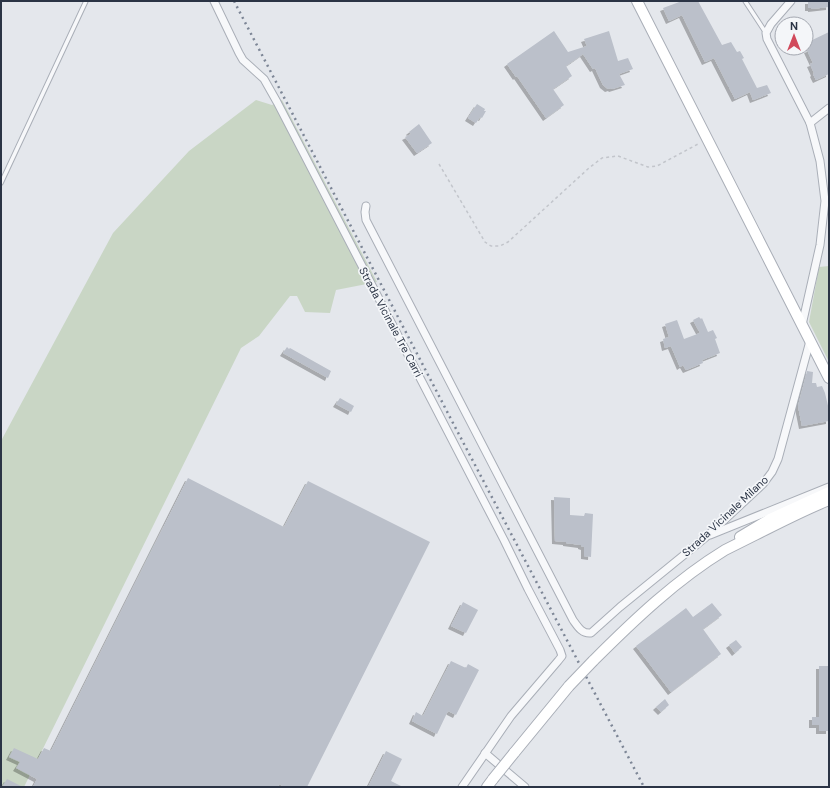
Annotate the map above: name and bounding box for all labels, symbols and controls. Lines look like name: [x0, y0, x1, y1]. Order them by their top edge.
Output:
north arrow: [774, 16, 814, 56]
text: N: [790, 19, 798, 33]
street label: Strada Vicinale Tre Carri: [356, 265, 426, 379]
street label: Strada Vicinale Milano: [679, 472, 771, 560]

